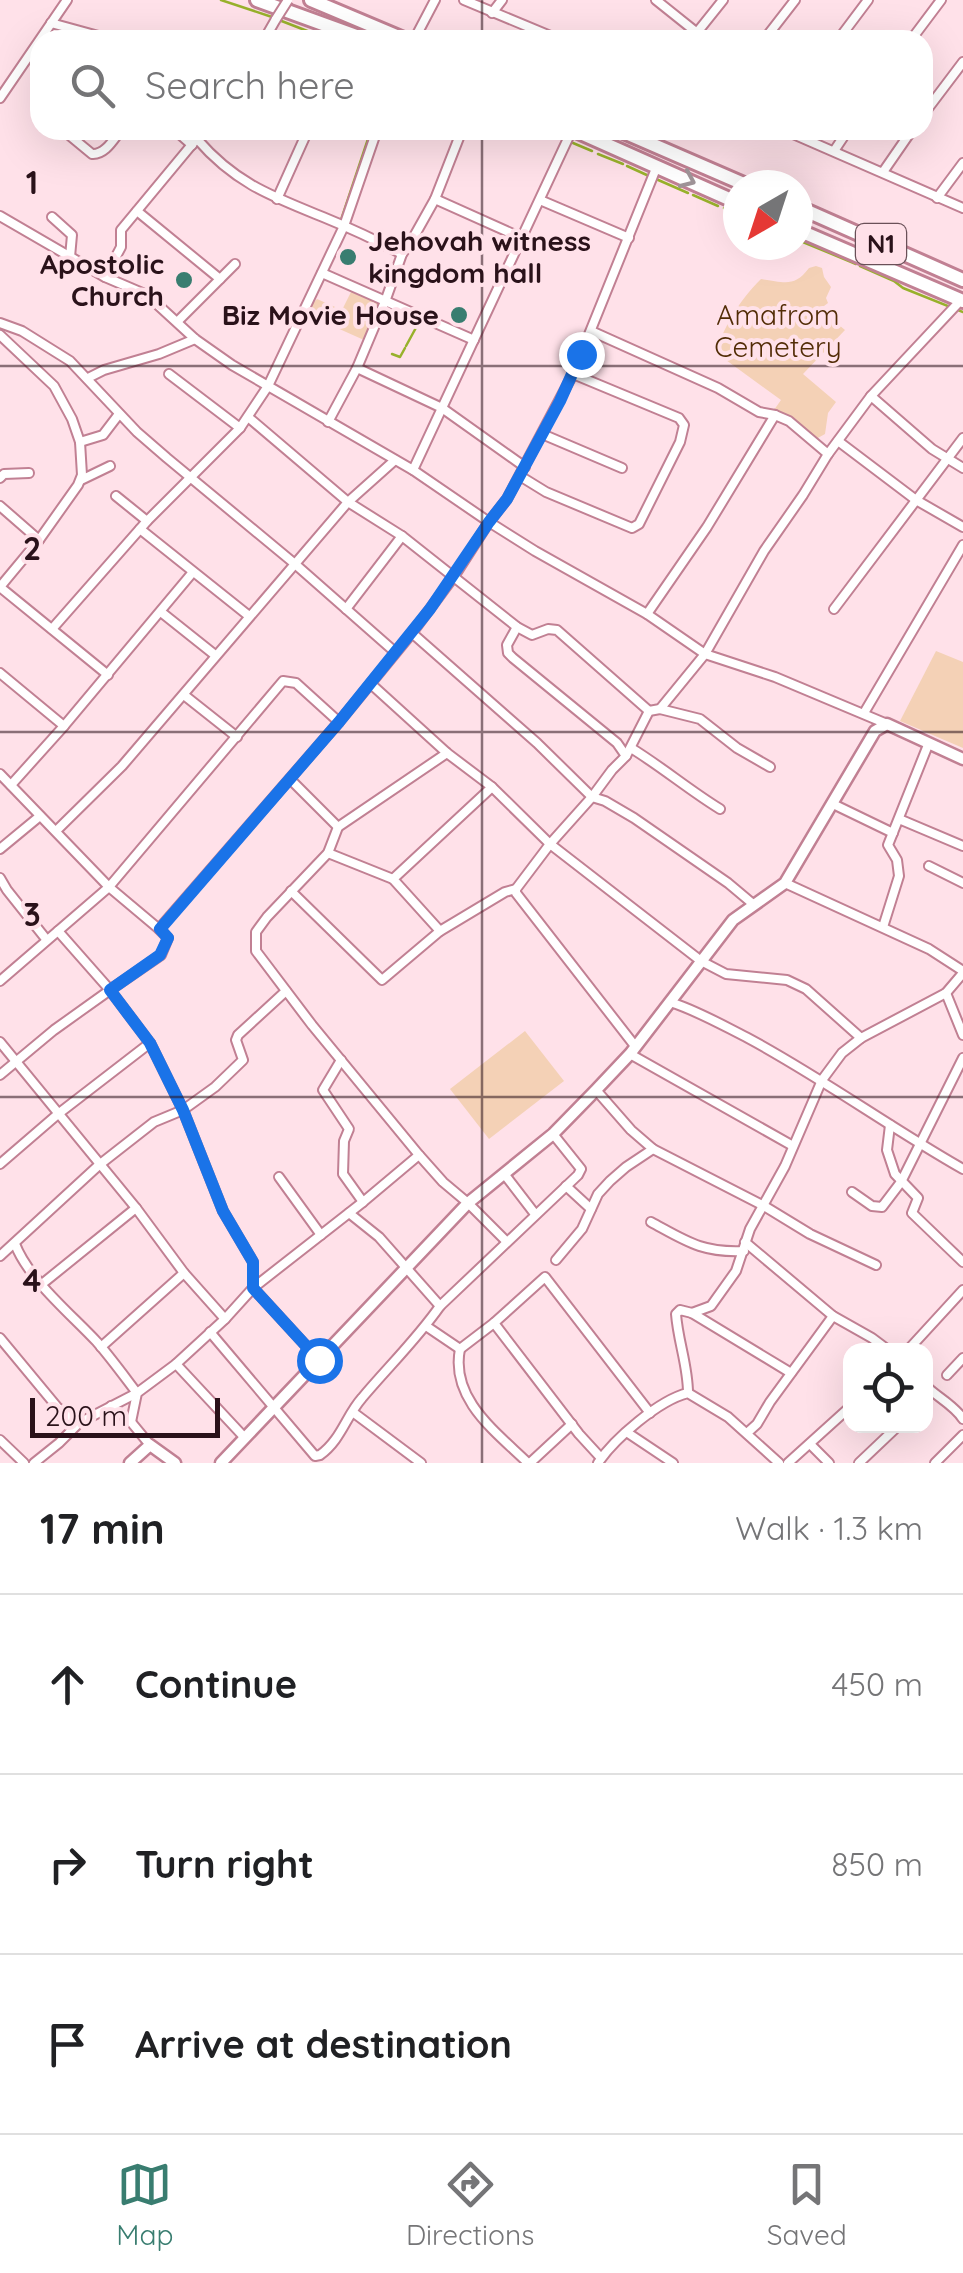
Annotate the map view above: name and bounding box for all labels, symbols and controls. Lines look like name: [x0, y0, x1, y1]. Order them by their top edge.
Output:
search box: [30, 30, 933, 140]
icon: search: [65, 58, 120, 113]
text: Search here: [145, 61, 355, 109]
text: 1: [26, 162, 38, 202]
one-way arrow: [678, 168, 696, 188]
north arrow: [723, 170, 813, 260]
place label: Jehovah witness kingdom hall: [368, 223, 591, 290]
road number: N1: [856, 224, 906, 264]
place label: Apostolic Church: [40, 246, 164, 313]
marker: Jehovah witness kingdom hall: [337, 246, 359, 268]
marker: Apostolic Church: [173, 269, 195, 291]
place label: Biz Movie House: [222, 297, 439, 332]
park label: Amafrom Cemetery: [714, 297, 842, 364]
marker: Biz Movie House: [448, 304, 470, 326]
route end: [559, 332, 605, 378]
text: 2: [23, 528, 41, 568]
text: 3: [23, 894, 41, 934]
text: 4: [23, 1260, 42, 1300]
route start: [297, 1338, 343, 1384]
map controls: [843, 1343, 933, 1433]
button: locate: [843, 1343, 933, 1433]
scale bar: [30, 1393, 220, 1438]
text: 200 m: [45, 1398, 127, 1433]
text: 17 min: [40, 1502, 165, 1555]
text: Walk · 1.3 km: [735, 1508, 923, 1548]
icon: ahead: [40, 1657, 95, 1712]
text: Continue: [135, 1660, 297, 1708]
text: 450 m: [831, 1664, 923, 1704]
icon: right: [40, 1837, 95, 1892]
text: Turn right: [135, 1840, 314, 1888]
text: 850 m: [831, 1844, 923, 1884]
icon: arrive: [40, 2017, 95, 2072]
text: Arrive at destination: [135, 2020, 512, 2068]
tab: Map: [116, 2157, 173, 2252]
tab: Directions: [406, 2157, 534, 2252]
tab: Saved: [767, 2157, 847, 2252]

